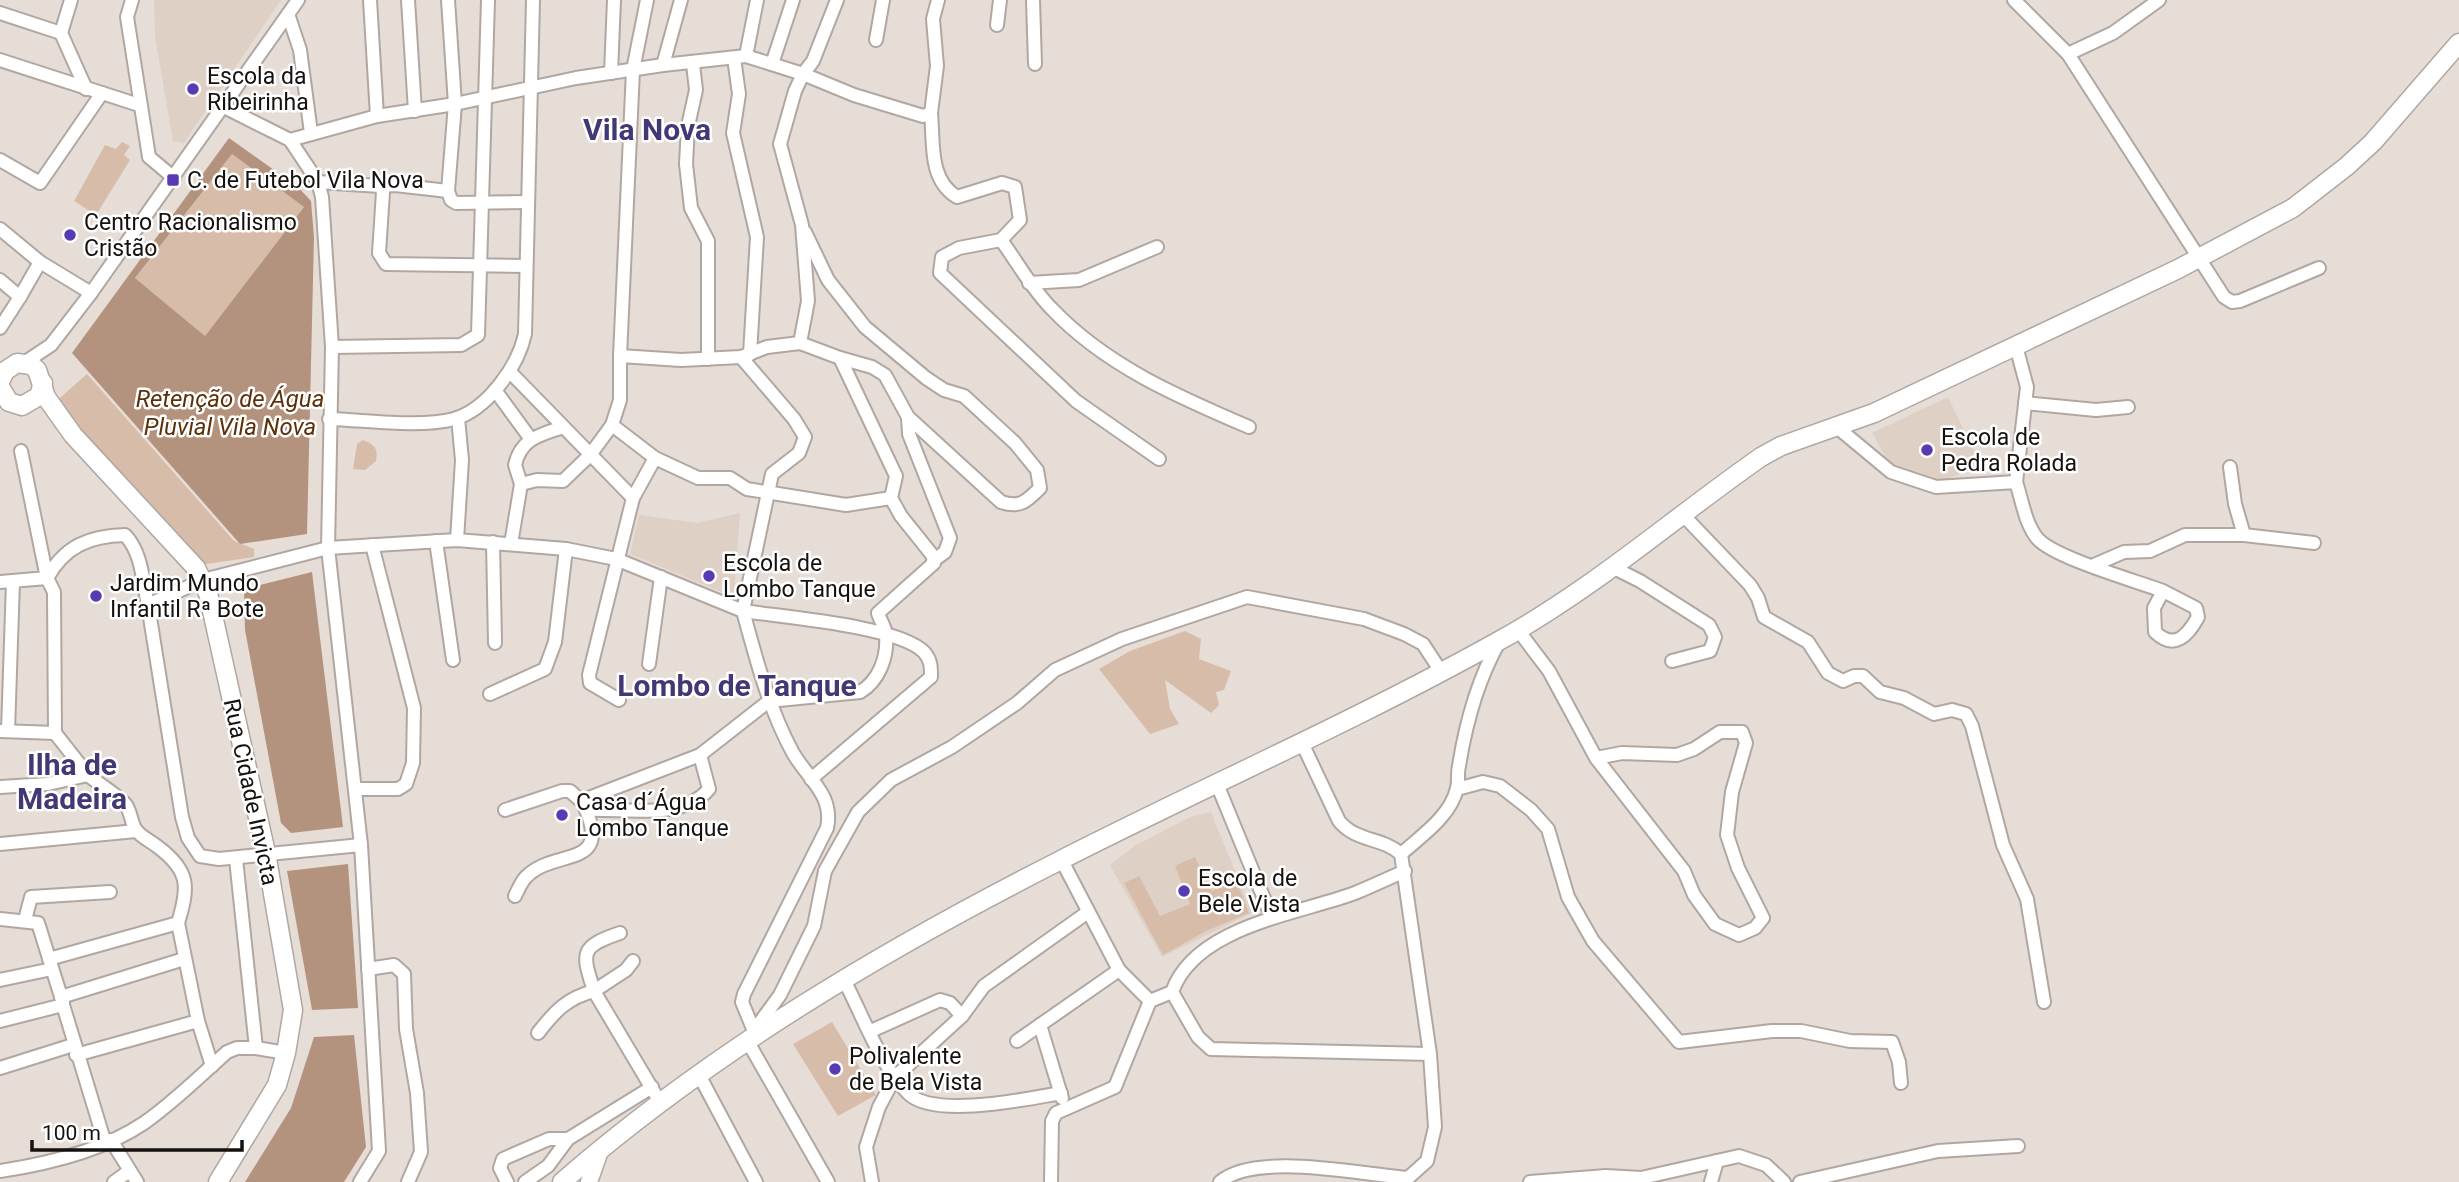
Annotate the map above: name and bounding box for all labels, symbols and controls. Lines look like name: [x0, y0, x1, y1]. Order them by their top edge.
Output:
place label: Escola da Ribeirinha: [207, 63, 309, 116]
marker: Escola da Ribeirinha: [185, 81, 201, 97]
district label: Vila Nova: [583, 112, 711, 147]
place label: C. de Futebol Vila Nova: [187, 167, 424, 194]
marker: C. de Futebol Vila Nova: [165, 172, 181, 188]
place label: Centro Racionalismo Cristão: [84, 209, 297, 262]
marker: Centro Racionalismo Cristão: [62, 227, 78, 243]
water label: Retenção de Água Pluvial Vila Nova: [136, 385, 324, 441]
place label: Escola de Pedra Rolada: [1941, 424, 2077, 477]
marker: Escola de Pedra Rolada: [1919, 442, 1935, 458]
place label: Escola de Lombo Tanque: [723, 550, 876, 603]
marker: Escola de Lombo Tanque: [701, 568, 717, 584]
place label: Jardim Mundo Infantil Rª Bote: [110, 570, 264, 623]
marker: Jardim Mundo Infantil Rª Bote: [88, 588, 104, 604]
district label: Lombo de Tanque: [617, 668, 857, 703]
street label: Rua Cidade Invicta: [218, 696, 283, 888]
district label: Ilha de Madeira: [17, 747, 127, 816]
place label: Casa d´Água Lombo Tanque: [576, 788, 729, 842]
marker: Casa d´Água Lombo Tanque: [554, 807, 570, 823]
place label: Escola de Bele Vista: [1198, 865, 1300, 918]
marker: Escola de Bele Vista: [1176, 883, 1192, 899]
place label: Polivalente de Bela Vista: [849, 1043, 982, 1096]
marker: Polivalente de Bela Vista: [827, 1061, 843, 1077]
scale bar: [32, 1108, 242, 1152]
text: 100 m: [42, 1121, 101, 1145]

